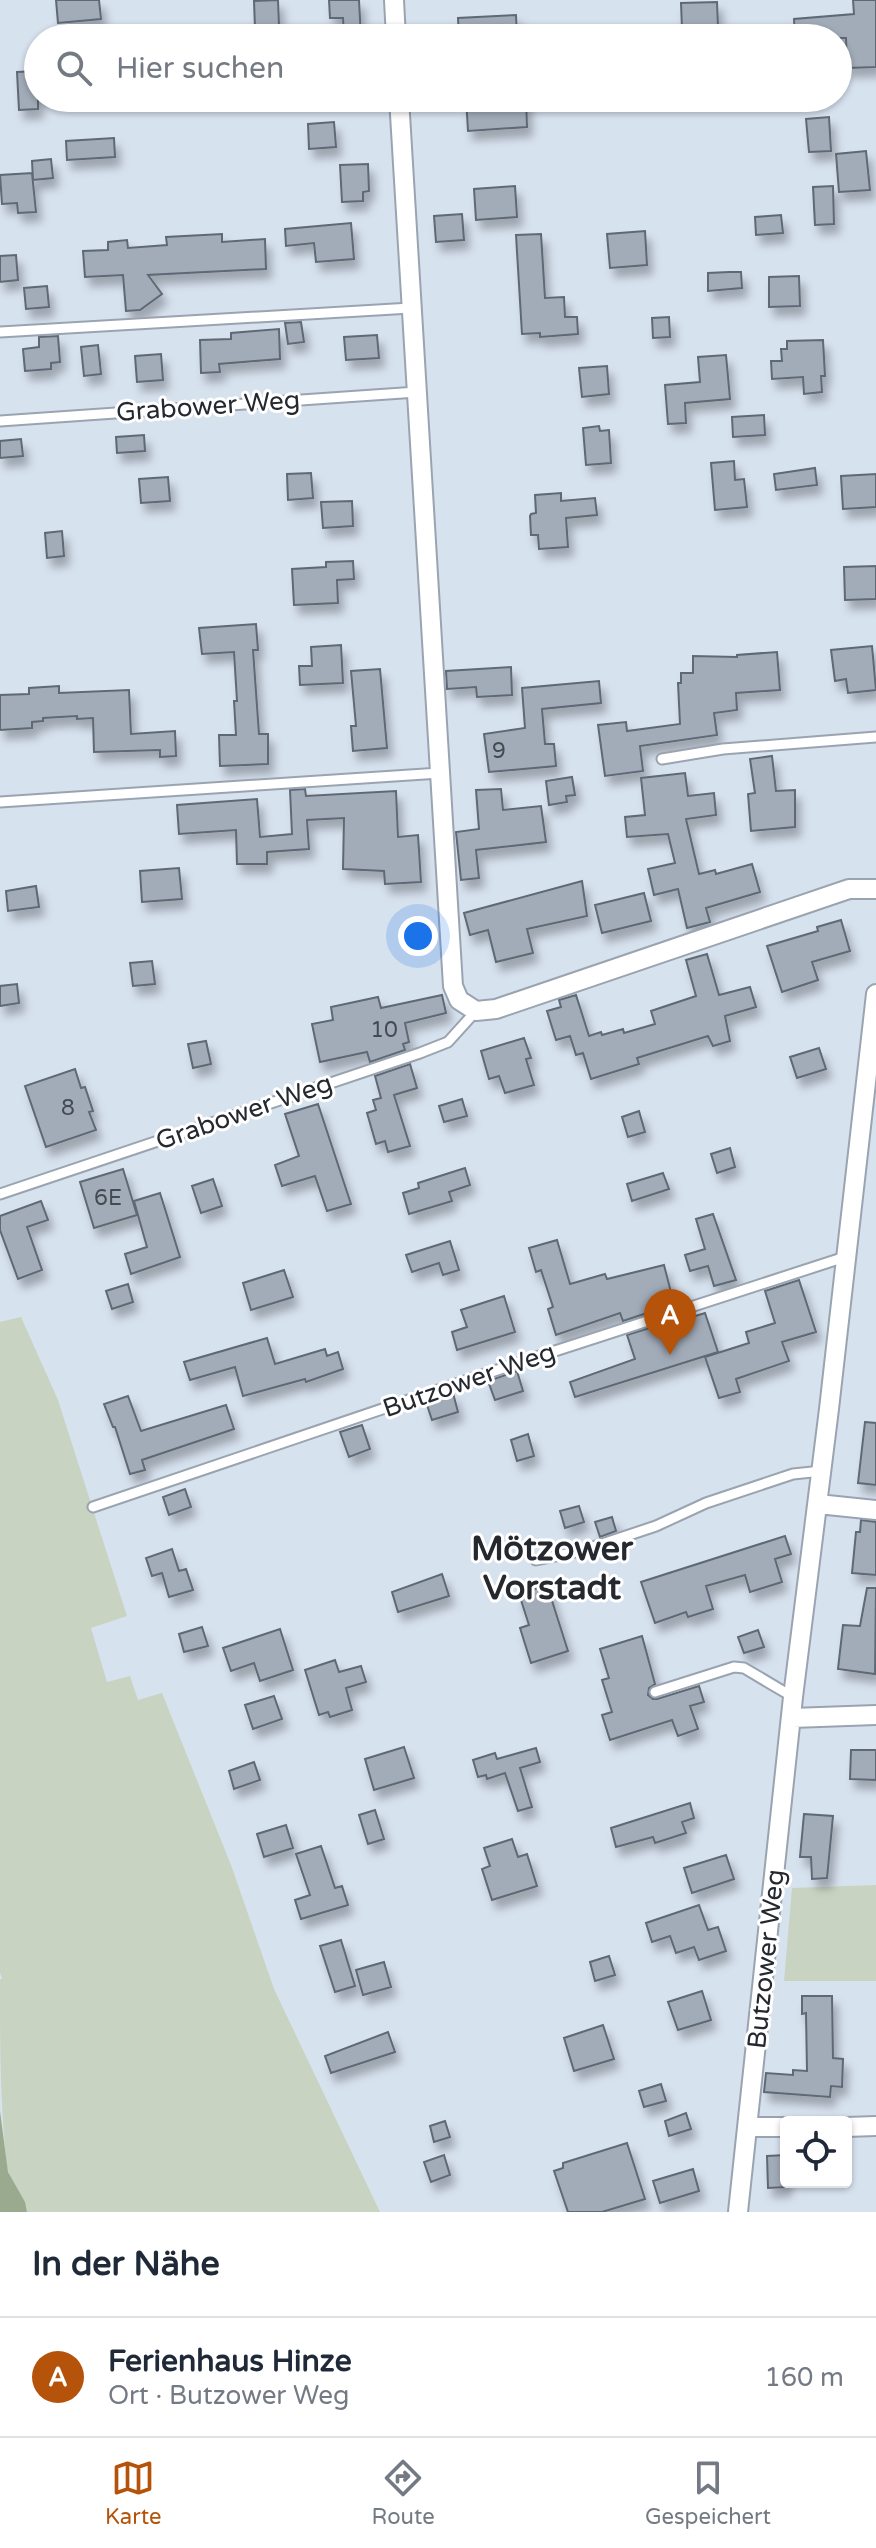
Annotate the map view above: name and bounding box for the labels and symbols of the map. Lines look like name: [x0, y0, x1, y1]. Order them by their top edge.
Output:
street label: Grabower Weg: [115, 384, 301, 428]
house number: 9: [492, 738, 506, 764]
your location: [398, 916, 438, 956]
house number: 10: [370, 1017, 398, 1043]
street label: Grabower Weg: [152, 1067, 336, 1157]
house number: 8: [61, 1095, 75, 1121]
house number: 6E: [94, 1185, 122, 1211]
pin: A: [644, 1289, 696, 1355]
street label: Butzower Weg: [379, 1336, 559, 1424]
district label: Mötzower Vorstadt: [471, 1529, 634, 1609]
street label: Butzower Weg: [741, 1868, 791, 2050]

